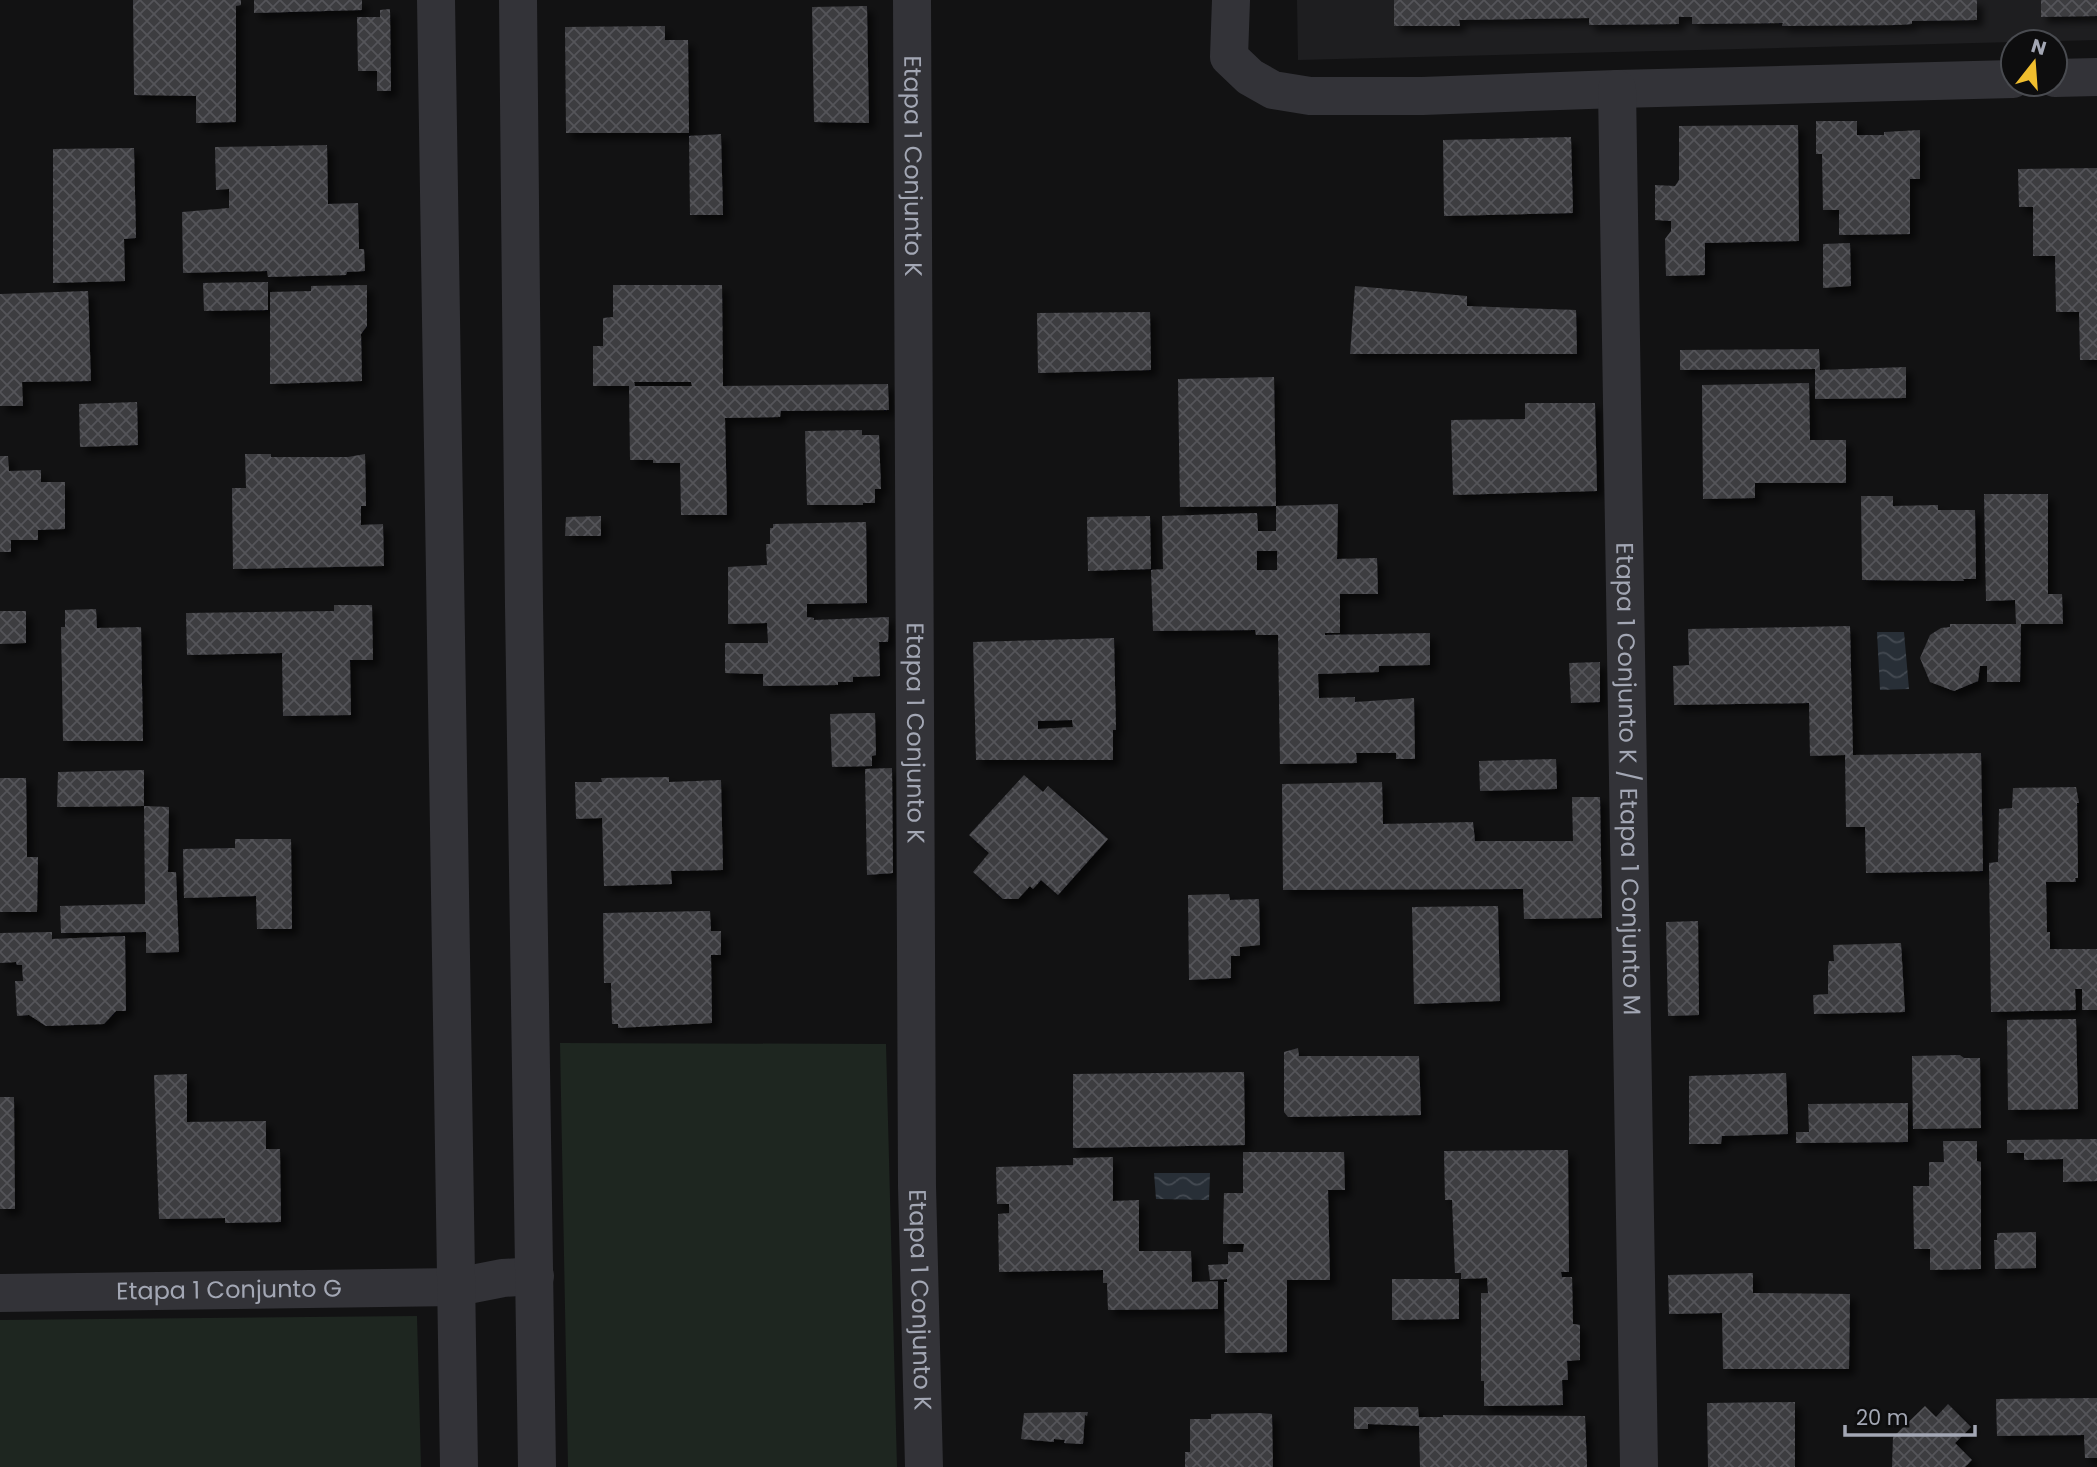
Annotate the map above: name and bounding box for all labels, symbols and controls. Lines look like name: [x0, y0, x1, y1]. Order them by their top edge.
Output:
north arrow: [1999, 28, 2069, 98]
text: N: [2028, 32, 2050, 62]
street label: Etapa 1 Conjunto K: [896, 55, 930, 277]
street label: Etapa 1 Conjunto K / Etapa 1 Conjunto M: [1608, 542, 1649, 1016]
street label: Etapa 1 Conjunto K: [899, 622, 933, 844]
street label: Etapa 1 Conjunto K: [901, 1189, 940, 1411]
street label: Etapa 1 Conjunto G: [116, 1272, 342, 1307]
scale bar: [1845, 1394, 1974, 1438]
text: 20 m: [1856, 1403, 1909, 1432]

